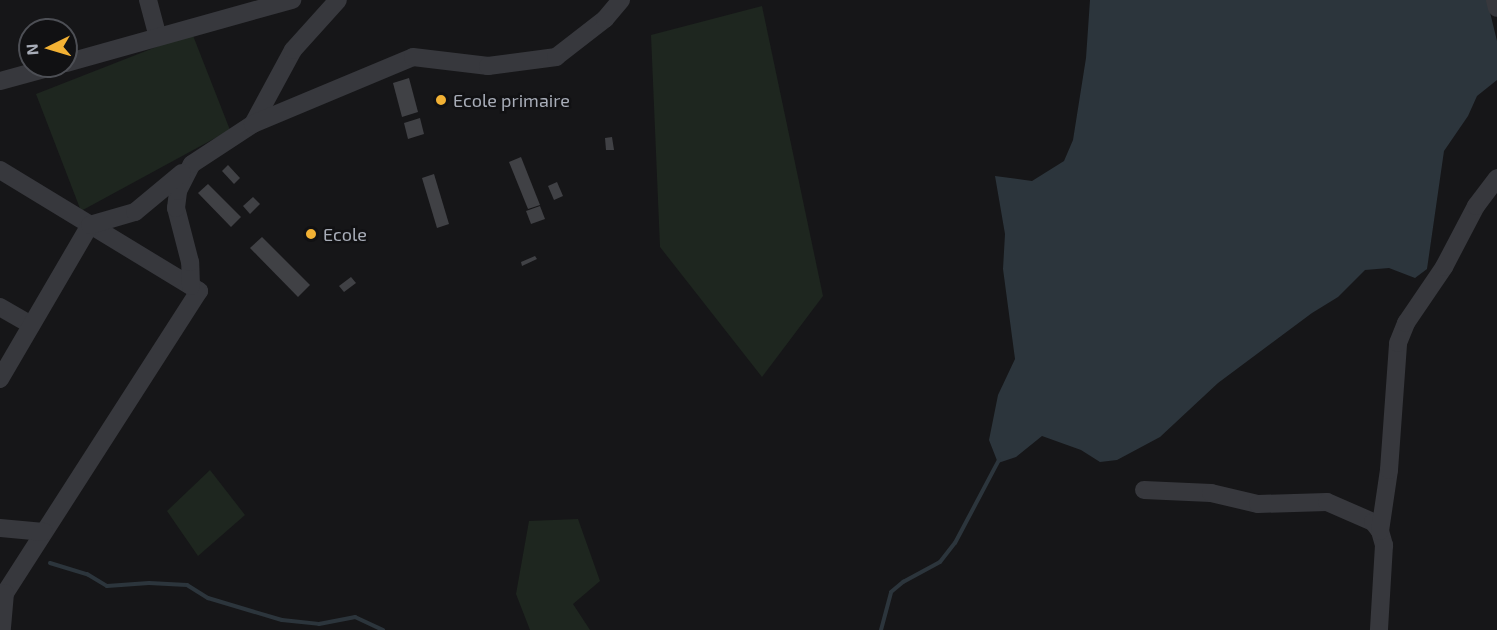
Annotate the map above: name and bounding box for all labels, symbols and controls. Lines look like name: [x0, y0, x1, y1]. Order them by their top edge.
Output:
north arrow: [18, 18, 78, 78]
text: N: [22, 43, 42, 56]
place label: Ecole primaire: [453, 89, 570, 111]
marker: Ecole primaire: [434, 93, 448, 107]
place label: Ecole: [323, 223, 367, 245]
marker: Ecole: [304, 227, 318, 241]

